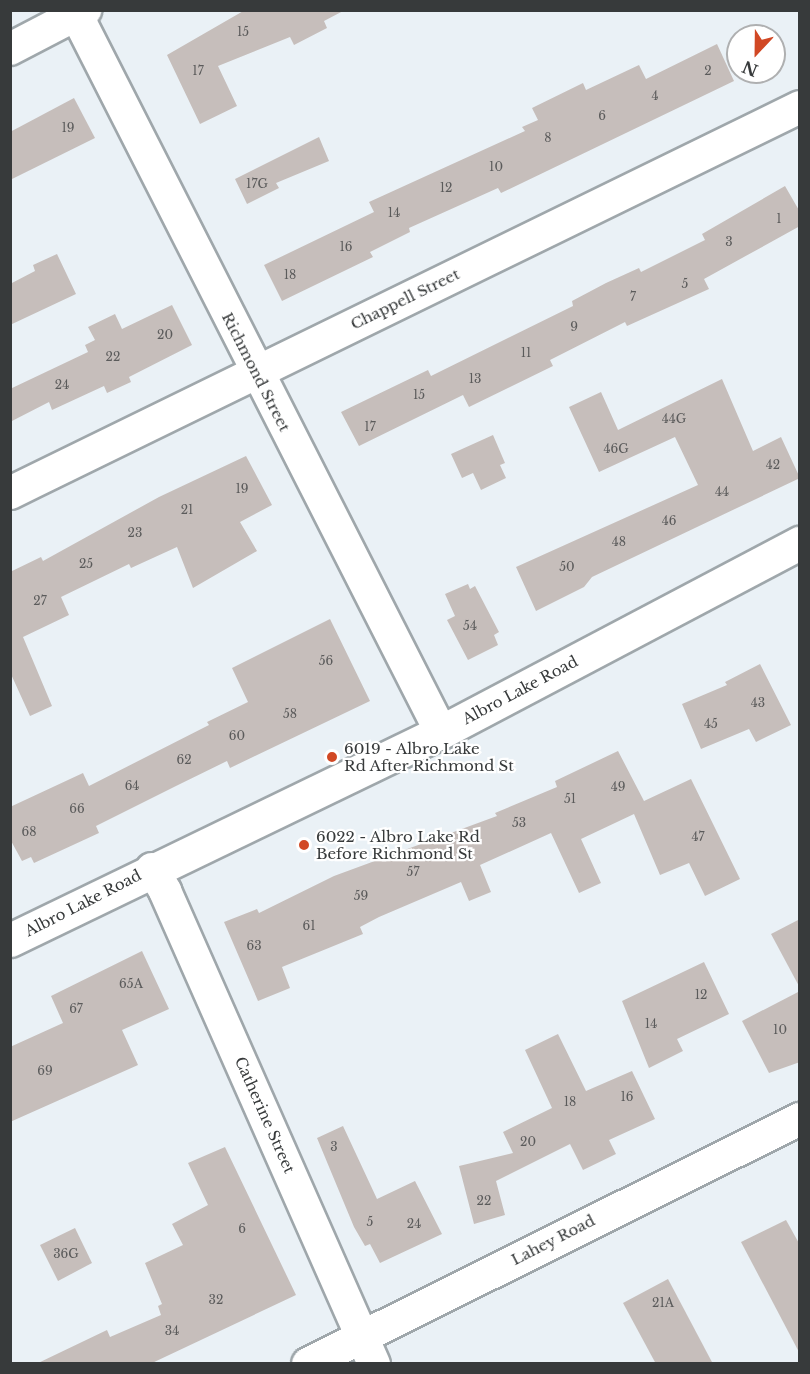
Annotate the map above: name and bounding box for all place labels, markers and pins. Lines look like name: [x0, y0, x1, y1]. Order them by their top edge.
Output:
place label: 6019 - Albro Lake Rd After Richmond St: [344, 739, 515, 774]
marker: 6019 - Albro Lake Rd After Richmond St: [325, 750, 339, 764]
place label: 6022 - Albro Lake Rd Before Richmond St: [316, 827, 480, 862]
marker: 6022 - Albro Lake Rd Before Richmond St: [297, 838, 311, 852]

